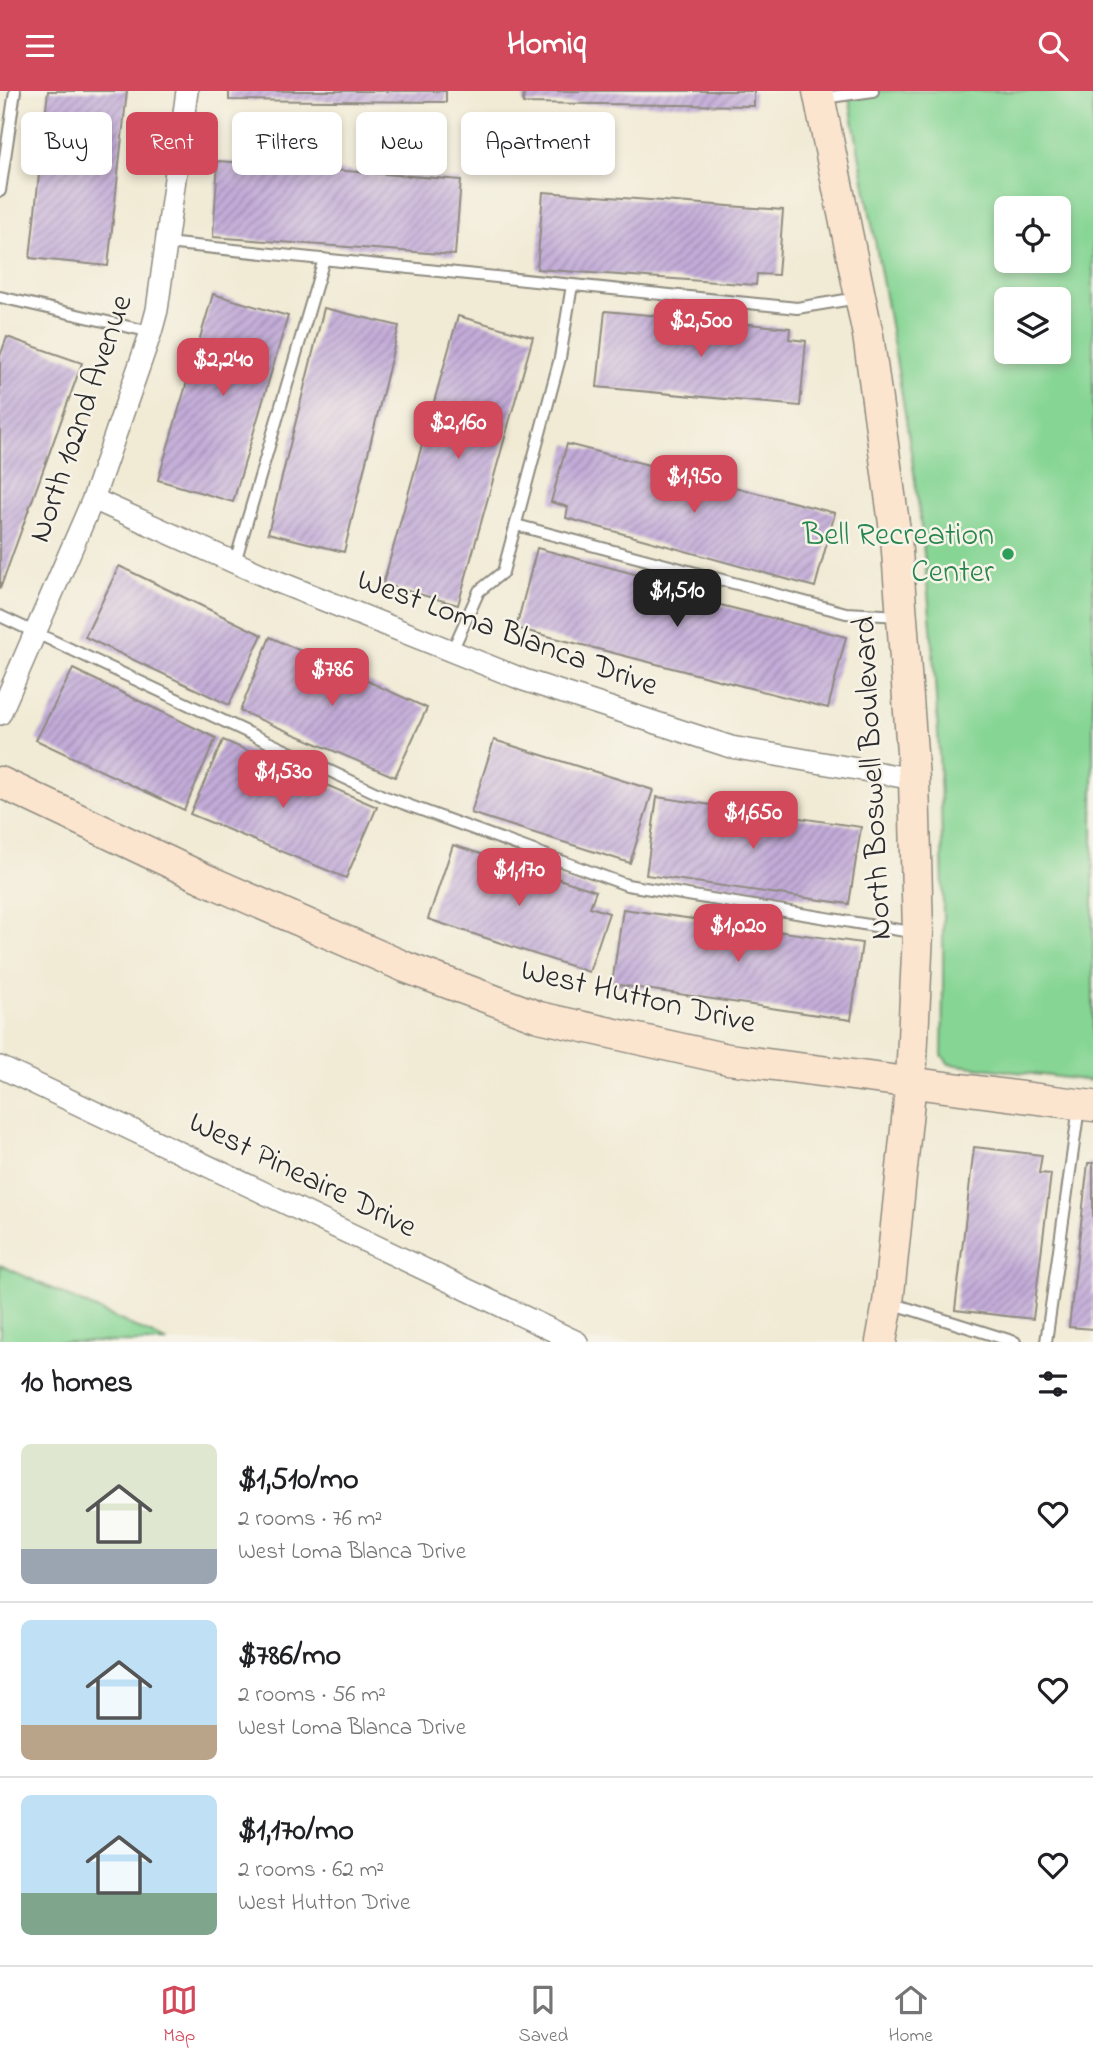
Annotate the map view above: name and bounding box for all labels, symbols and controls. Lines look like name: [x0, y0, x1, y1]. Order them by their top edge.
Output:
text: Homiq: [507, 22, 586, 69]
icon: menu: [21, 27, 59, 65]
icon: search: [1034, 27, 1072, 65]
chip: Buy: [21, 112, 112, 175]
chip: Rent: [126, 112, 218, 175]
chip: Filters: [232, 112, 342, 175]
chip: New: [356, 112, 447, 175]
chip: Apartment: [461, 112, 615, 175]
map controls: [994, 196, 1071, 364]
button: locate: [994, 196, 1071, 273]
button: layers: [994, 287, 1071, 364]
street label: North 102nd Avenue: [18, 288, 147, 549]
pin: $2,500: [644, 299, 758, 359]
text: $2,500: [670, 305, 732, 338]
pin: $2,240: [166, 338, 280, 398]
text: $2,240: [193, 344, 253, 377]
pin: $2,160: [401, 401, 515, 461]
text: $2,160: [430, 407, 486, 440]
pin: $1,950: [637, 455, 751, 515]
text: $1,950: [666, 461, 722, 494]
place label: Bell Recreation Center: [802, 513, 994, 597]
marker: Bell Recreation Center: [1000, 546, 1016, 562]
street label: West Loma Blanca Drive: [350, 558, 665, 711]
pin: $1,510: [620, 569, 734, 629]
text: $1,510: [649, 575, 705, 608]
street label: North Boswell Boulevard: [842, 615, 906, 941]
pin: $786: [291, 649, 373, 708]
text: $786: [311, 654, 353, 687]
pin: $1,530: [226, 751, 340, 810]
text: $1,530: [254, 756, 312, 789]
pin: $1,650: [696, 791, 810, 851]
text: $1,650: [724, 797, 782, 830]
pin: $1,170: [462, 849, 576, 908]
text: $1,170: [493, 854, 545, 887]
pin: $1,020: [681, 905, 795, 964]
text: $1,020: [710, 910, 766, 943]
street label: West Hutton Drive: [516, 948, 761, 1048]
street label: West Pineaire Drive: [180, 1100, 425, 1252]
text: 10 homes: [21, 1362, 133, 1406]
icon: filters: [1034, 1365, 1072, 1403]
text: $1,510/mo: [238, 1459, 359, 1503]
icon: home: [77, 1472, 161, 1556]
icon: heart: [1034, 1495, 1072, 1533]
text: 2 rooms · 76 m²: [238, 1503, 382, 1536]
text: West Loma Blanca Drive: [238, 1536, 466, 1569]
text: $786/mo: [238, 1635, 341, 1679]
icon: home: [77, 1648, 161, 1732]
icon: heart: [1034, 1671, 1072, 1709]
text: 2 rooms · 56 m²: [238, 1679, 386, 1712]
text: West Loma Blanca Drive: [238, 1712, 466, 1745]
text: $1,170/mo: [238, 1810, 354, 1854]
icon: home: [77, 1823, 161, 1907]
icon: heart: [1034, 1846, 1072, 1884]
text: 2 rooms · 62 m²: [238, 1854, 384, 1887]
text: West Hutton Drive: [238, 1887, 410, 1920]
tab: Map: [160, 1981, 198, 2050]
tab: Saved: [519, 1981, 568, 2050]
tab: Home: [889, 1981, 933, 2050]

